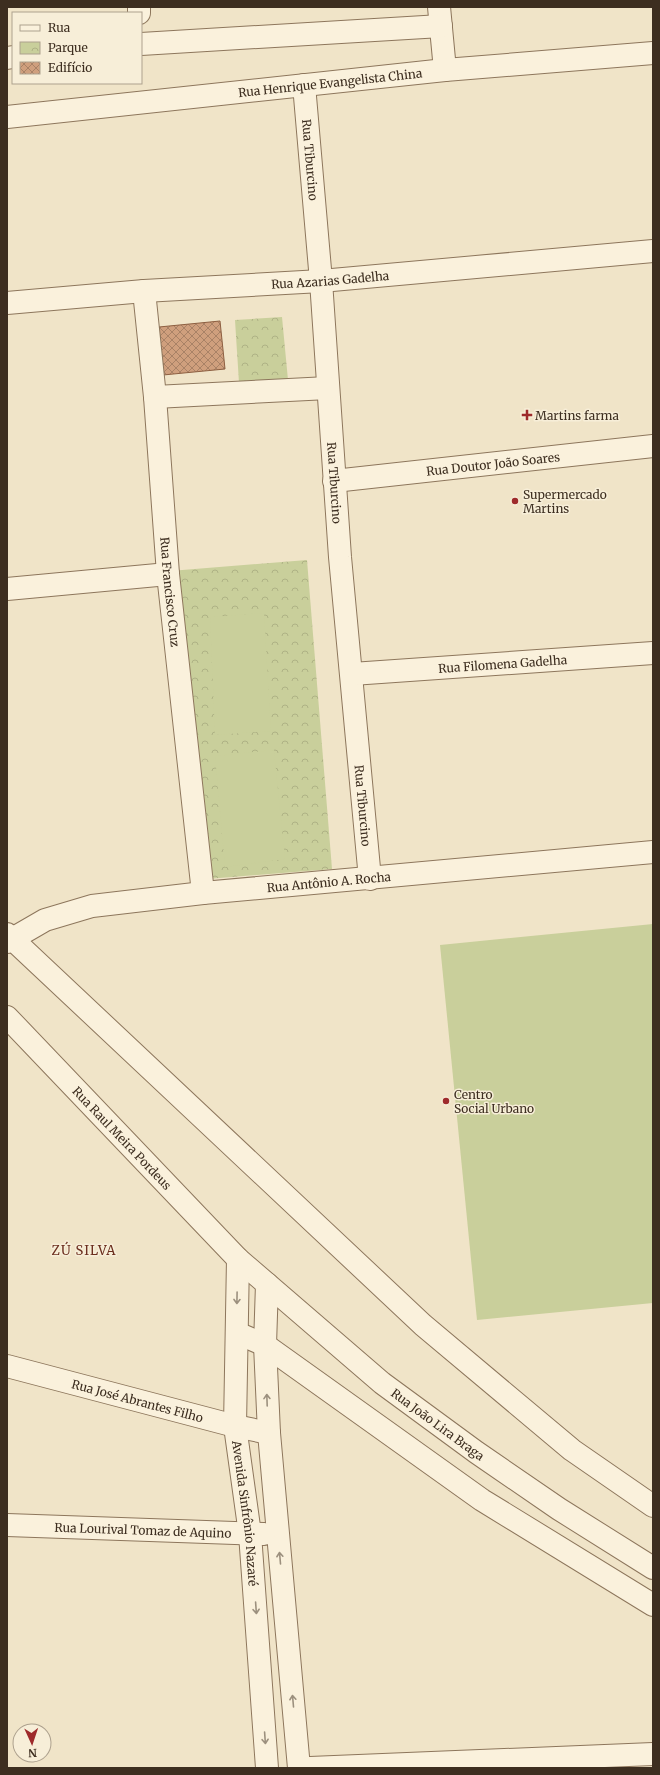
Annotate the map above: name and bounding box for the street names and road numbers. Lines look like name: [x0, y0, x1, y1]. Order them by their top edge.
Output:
street label: Rua Henrique Evangelista China: [237, 65, 423, 100]
street label: Rua Tiburcino: [299, 118, 321, 201]
street label: Rua Azarias Gadelha: [271, 267, 390, 291]
street label: Rua Tiburcino: [325, 441, 345, 524]
street label: Rua Doutor João Soares: [425, 449, 561, 478]
street label: Rua Francisco Cruz: [158, 536, 183, 648]
street label: Rua Filomena Gadelha: [438, 651, 568, 675]
street label: Rua Tiburcino: [352, 764, 374, 847]
street label: Rua Antônio A. Rocha: [266, 868, 392, 895]
street label: Rua Raul Meira Pordeus: [70, 1083, 175, 1193]
street label: Rua José Abrantes Filho: [70, 1376, 205, 1425]
street label: Rua João Lira Braga: [388, 1385, 488, 1463]
street label: Avenida Sinfrônio Nazaré: [229, 1439, 261, 1587]
street label: Rua Lourival Tomaz de Aquino: [54, 1519, 232, 1540]

